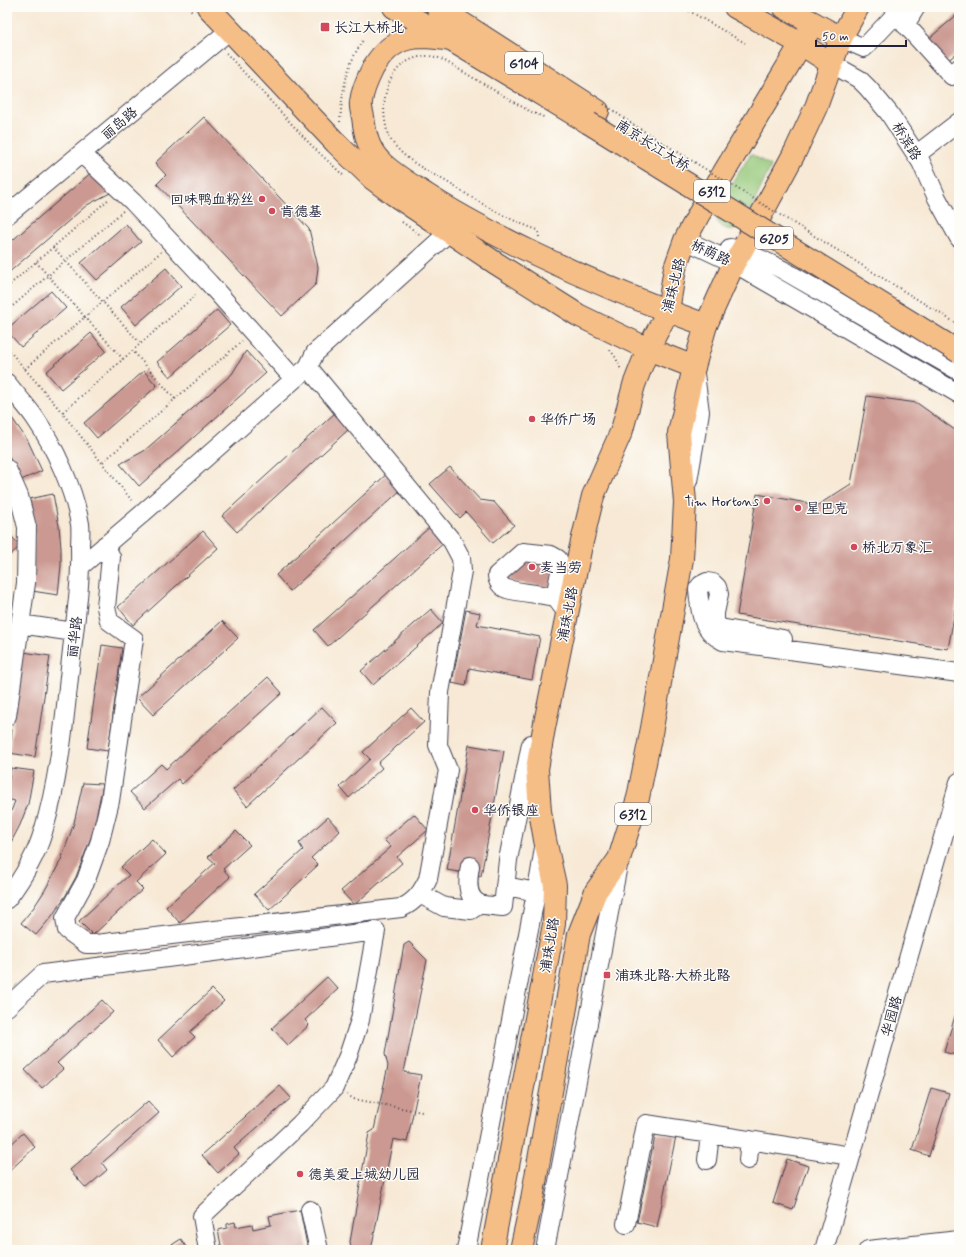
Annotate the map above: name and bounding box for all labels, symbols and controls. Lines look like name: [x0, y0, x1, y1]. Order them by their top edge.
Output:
place label: 长江大桥北: [334, 19, 404, 37]
marker: 长江大桥北: [319, 21, 331, 33]
scale bar: [816, 22, 906, 48]
text: 50 m: [822, 29, 849, 45]
road number: G104: [505, 52, 543, 74]
street label: 丽岛路: [98, 103, 142, 144]
street label: 南京长江大桥: [612, 116, 693, 176]
street label: 桥滨路: [887, 119, 925, 164]
road number: G312: [694, 180, 730, 202]
place label: 回味鸭血粉丝: [170, 191, 254, 209]
marker: 回味鸭血粉丝: [257, 194, 267, 204]
place label: 肯德基: [280, 203, 322, 221]
marker: 肯德基: [267, 206, 277, 216]
road number: G205: [755, 227, 793, 249]
street label: 桥荫路: [688, 236, 733, 270]
street label: 浦珠北路: [658, 256, 689, 315]
place label: 华侨广场: [540, 411, 596, 429]
marker: 华侨广场: [527, 414, 537, 424]
place label: Tim Hortons: [684, 493, 759, 511]
marker: Tim Hortons: [762, 496, 772, 506]
place label: 星巴克: [806, 500, 848, 518]
marker: 星巴克: [793, 503, 803, 513]
place label: 桥北万象汇: [862, 539, 932, 557]
marker: 桥北万象汇: [849, 542, 859, 552]
place label: 麦当劳: [540, 559, 582, 577]
marker: 麦当劳: [527, 562, 537, 572]
street label: 浦珠北路: [554, 585, 582, 643]
street label: 丽华路: [64, 615, 86, 659]
place label: 华侨银座: [483, 802, 539, 820]
road number: G312: [615, 803, 651, 825]
marker: 华侨银座: [470, 805, 480, 815]
street label: 浦珠北路: [537, 916, 563, 974]
place label: 浦珠北路·大桥北路: [615, 967, 730, 985]
marker: 浦珠北路·大桥北路: [602, 970, 612, 980]
street label: 华园路: [878, 994, 906, 1039]
place label: 德美爱上城幼儿园: [308, 1166, 420, 1184]
marker: 德美爱上城幼儿园: [295, 1169, 305, 1179]

